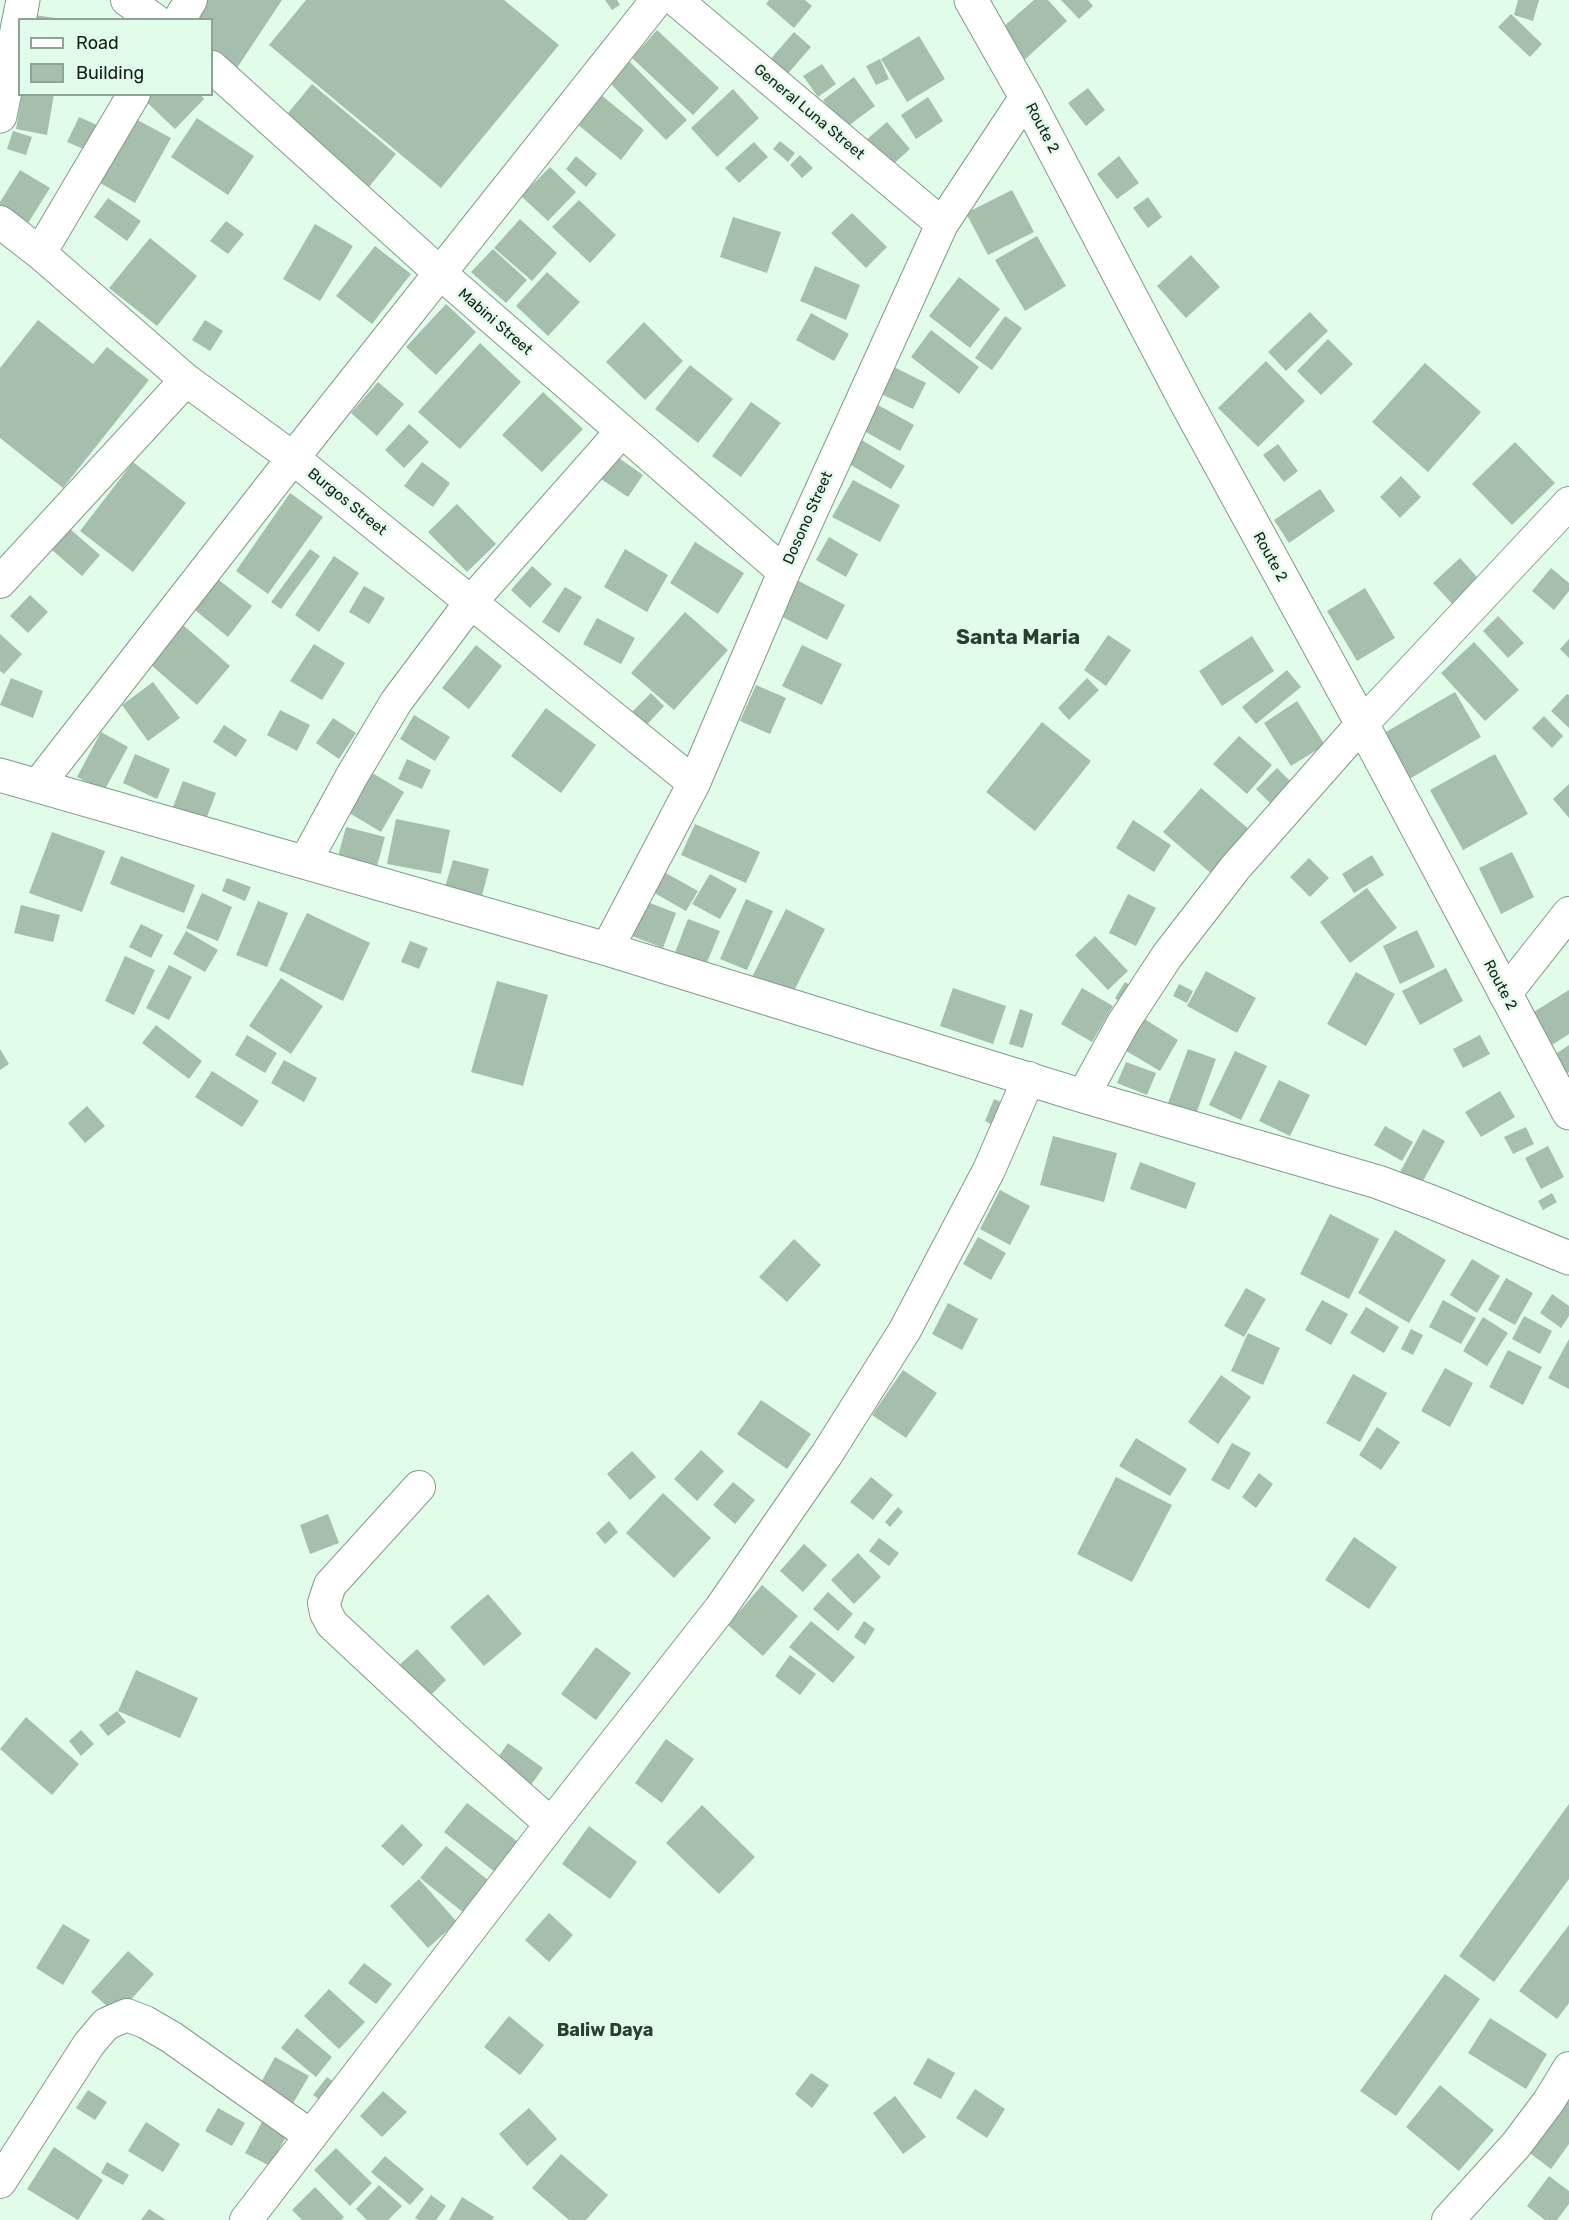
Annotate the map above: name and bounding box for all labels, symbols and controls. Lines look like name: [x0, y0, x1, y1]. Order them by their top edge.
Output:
legend: [18, 18, 213, 96]
text: Road: [76, 32, 119, 54]
street label: General Luna Street: [750, 60, 868, 164]
text: Building: [76, 62, 144, 84]
street label: Route 2: [1021, 100, 1063, 156]
street label: Mabini Street: [454, 285, 536, 359]
street label: Burgos Street: [304, 465, 390, 539]
street label: Dosono Street: [779, 469, 837, 567]
street label: Route 2: [1249, 529, 1291, 585]
district label: Santa Maria: [956, 625, 1080, 651]
street label: Route 2: [1479, 957, 1521, 1013]
district label: Baliw Daya: [557, 2020, 653, 2042]

